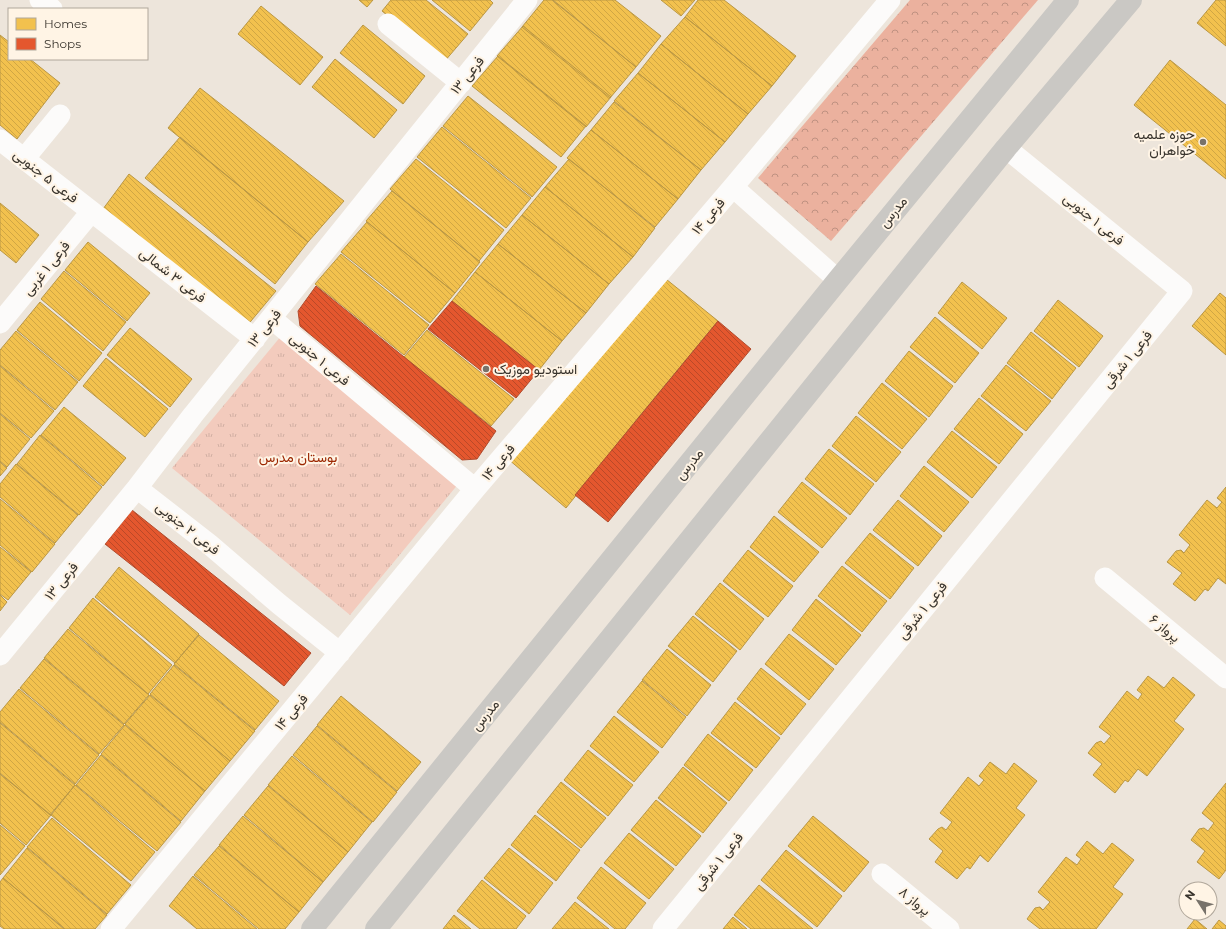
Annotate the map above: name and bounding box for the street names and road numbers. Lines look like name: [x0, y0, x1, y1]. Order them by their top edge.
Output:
street label: فرعی ۱۳: [446, 52, 488, 98]
street label: فرعی ۵ جنوبی: [10, 145, 82, 207]
street label: فرعی ۱ جنوبی: [1060, 189, 1128, 249]
street label: مدرس: [875, 193, 911, 231]
street label: فرعی ۱۴: [687, 194, 729, 238]
street label: فرعی ۱ غربی: [18, 237, 74, 299]
street label: فرعی ۳ شمالی: [136, 243, 210, 307]
street label: فرعی ۱۳: [243, 305, 285, 351]
street label: فرعی ۱ شرقی: [1098, 326, 1156, 392]
street label: فرعی ۱ جنوبی: [286, 329, 354, 389]
street label: فرعی ۱۴: [477, 440, 519, 484]
street label: مدرس: [671, 445, 707, 483]
street label: فرعی ۲ جنوبی: [152, 497, 224, 559]
street label: فرعی ۱۳: [40, 558, 82, 604]
street label: فرعی ۱ شرقی: [893, 577, 951, 643]
street label: پرواز ۶: [1145, 610, 1184, 647]
street label: فرعی ۱۴: [270, 690, 312, 734]
street label: مدرس: [467, 696, 503, 734]
street label: فرعی ۱ شرقی: [689, 828, 747, 894]
street label: پرواز ۸: [895, 882, 935, 920]

